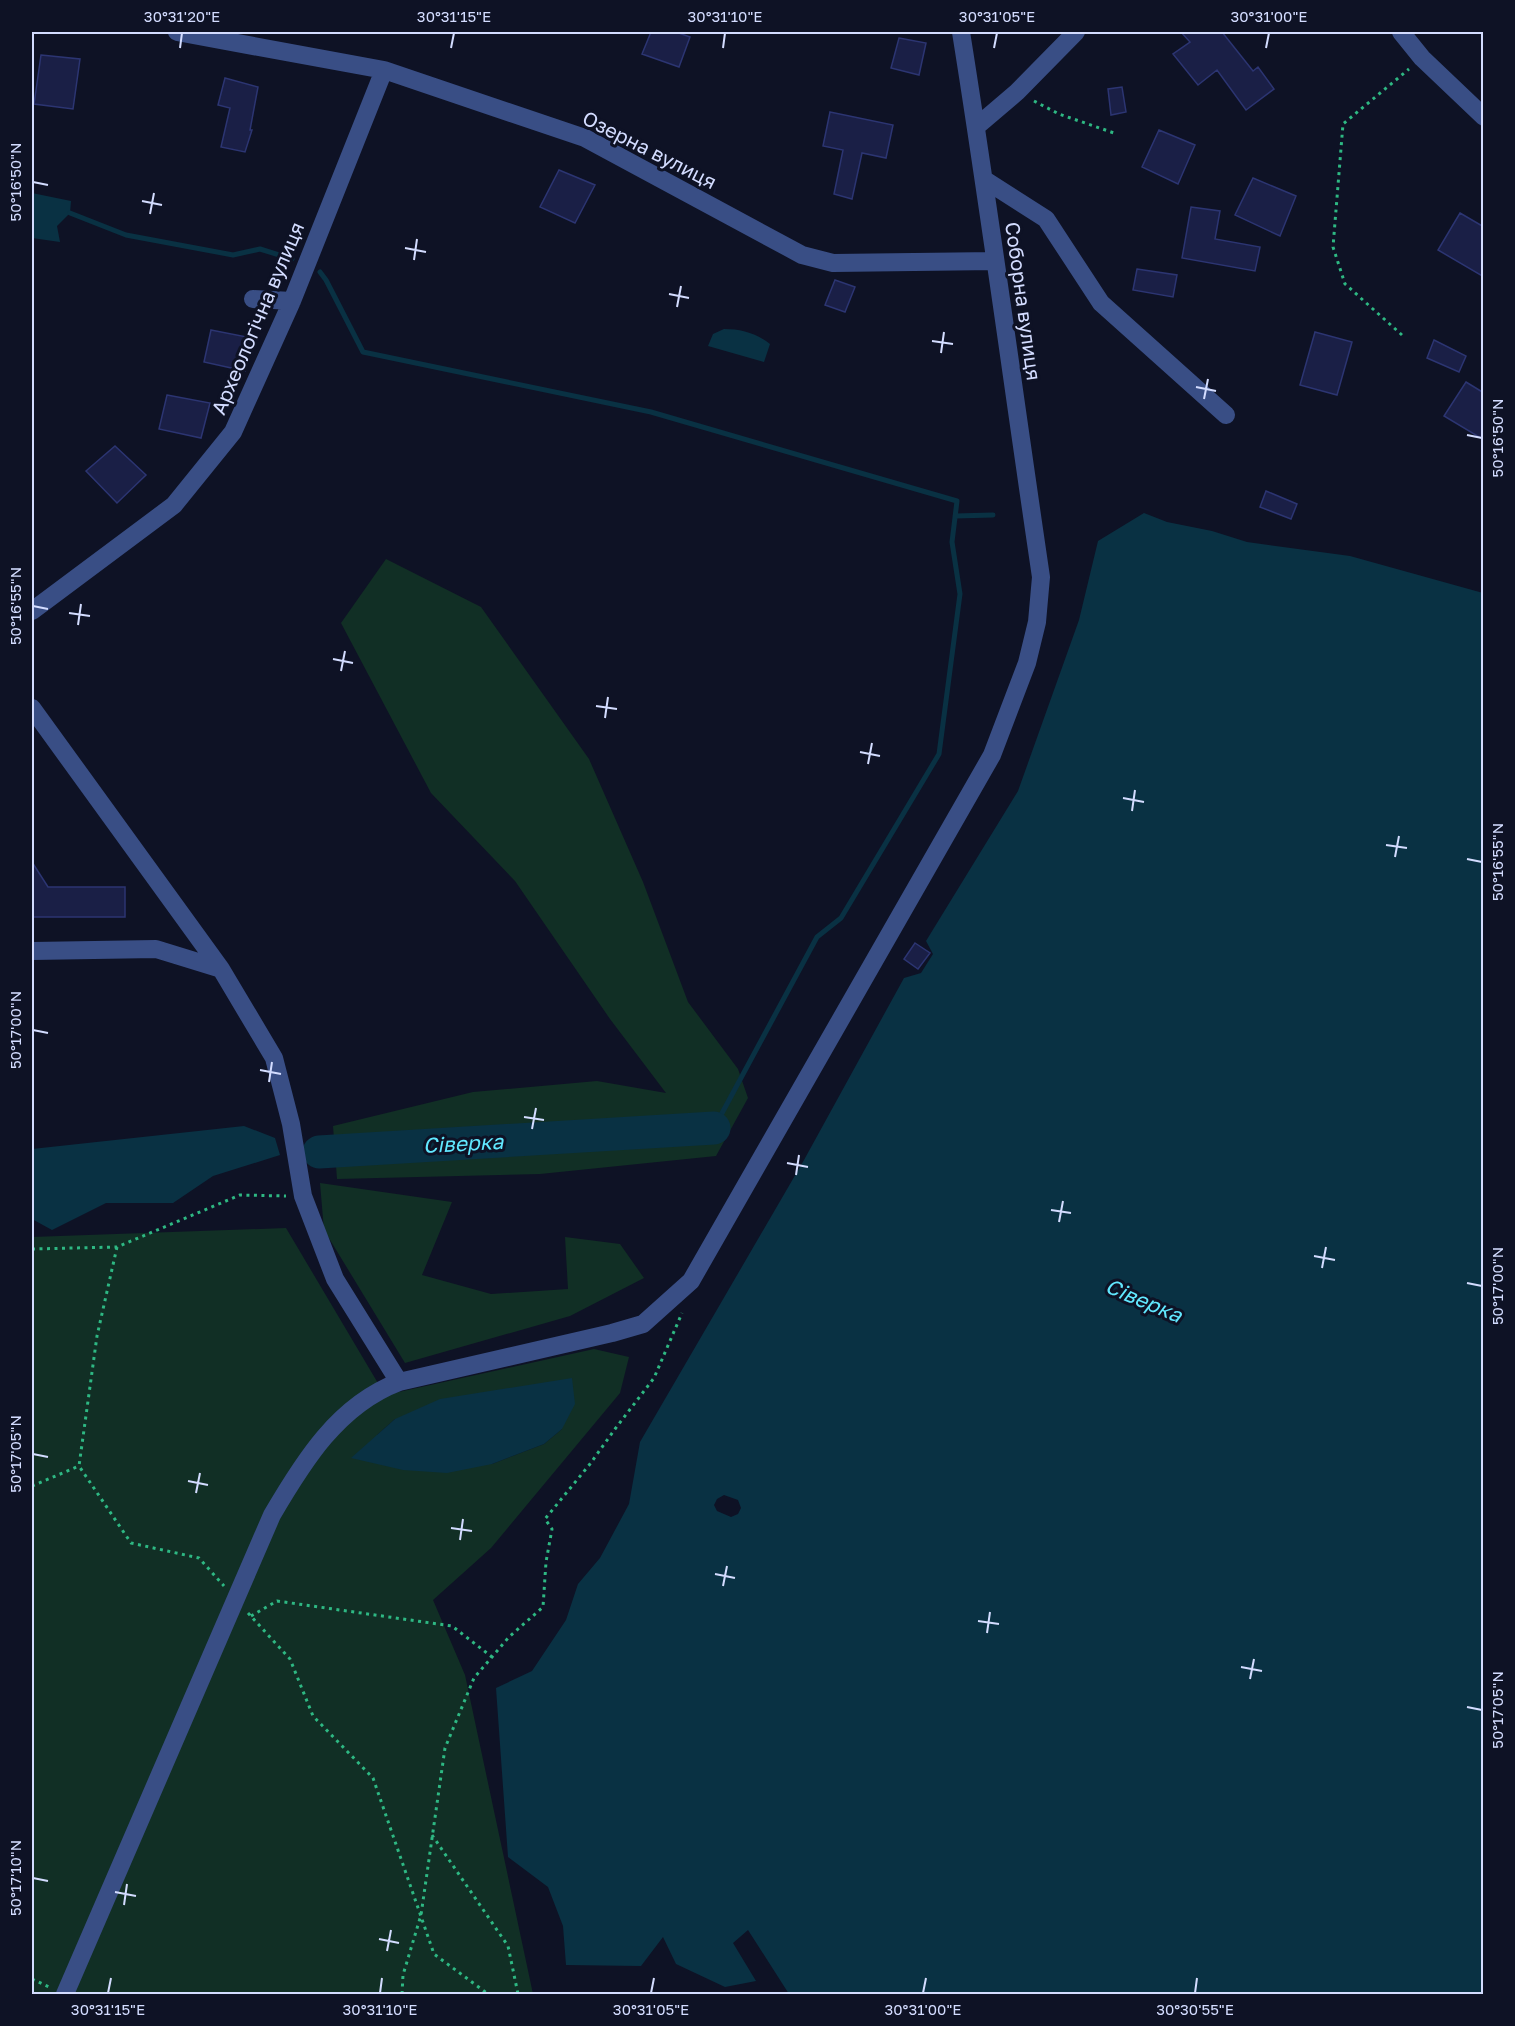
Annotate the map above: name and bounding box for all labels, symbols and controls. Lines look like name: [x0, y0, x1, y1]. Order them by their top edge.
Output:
text: 30°31'20"E: [144, 7, 220, 25]
text: 30°31'15"E: [417, 7, 491, 25]
text: 30°31'10"E: [688, 7, 762, 25]
text: 30°31'05"E: [959, 7, 1035, 25]
text: 30°31'00"E: [1231, 7, 1307, 25]
street label: Озерна вулиця: [579, 105, 721, 193]
text: 50°16'50"N: [6, 143, 24, 221]
street label: Археологічна вулиця: [206, 218, 308, 418]
street label: Соборна вулиця: [1001, 220, 1047, 382]
text: 50°16'50"N: [1488, 399, 1506, 477]
text: 50°16'55"N: [6, 567, 24, 645]
text: 50°16'55"N: [1488, 823, 1506, 901]
text: 50°17'00"N: [6, 991, 24, 1069]
water label: Сіверка: [422, 1128, 505, 1158]
text: 50°17'00"N: [1488, 1247, 1506, 1325]
water label: Сіверка: [1102, 1272, 1187, 1328]
text: 50°17'05"N: [6, 1415, 24, 1493]
text: 50°17'05"N: [1488, 1671, 1506, 1749]
text: 50°17'10"N: [6, 1840, 24, 1916]
text: 30°31'15"E: [71, 2000, 145, 2018]
text: 30°31'10"E: [343, 2000, 417, 2018]
text: 30°31'05"E: [613, 2000, 689, 2018]
text: 30°31'00"E: [885, 2000, 961, 2018]
text: 30°30'55"E: [1156, 2000, 1234, 2018]

